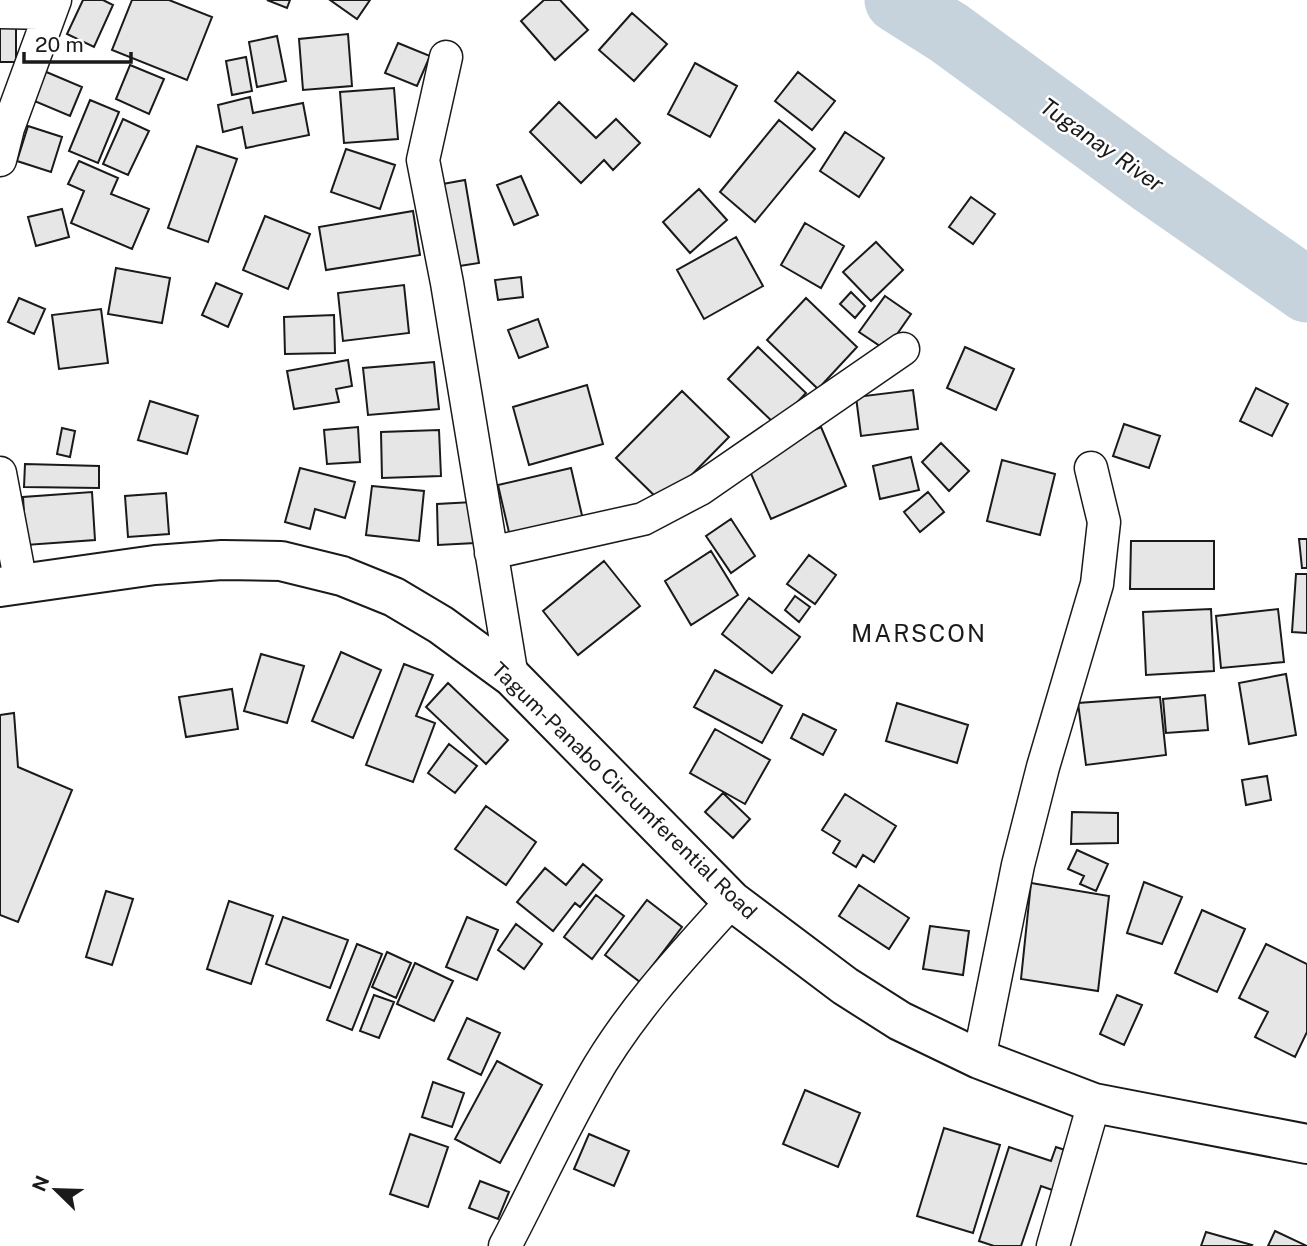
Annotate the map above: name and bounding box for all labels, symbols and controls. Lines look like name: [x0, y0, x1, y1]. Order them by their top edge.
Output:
scale bar: [24, 21, 131, 65]
text: 20 m: [35, 32, 84, 57]
water label: Tuganay River: [1035, 92, 1170, 197]
district label: MARSCON: [851, 619, 987, 647]
street label: Tagum-Panabo Circumferential Road: [487, 657, 762, 924]
north arrow: [21, 1155, 91, 1225]
text: N: [27, 1172, 53, 1194]

